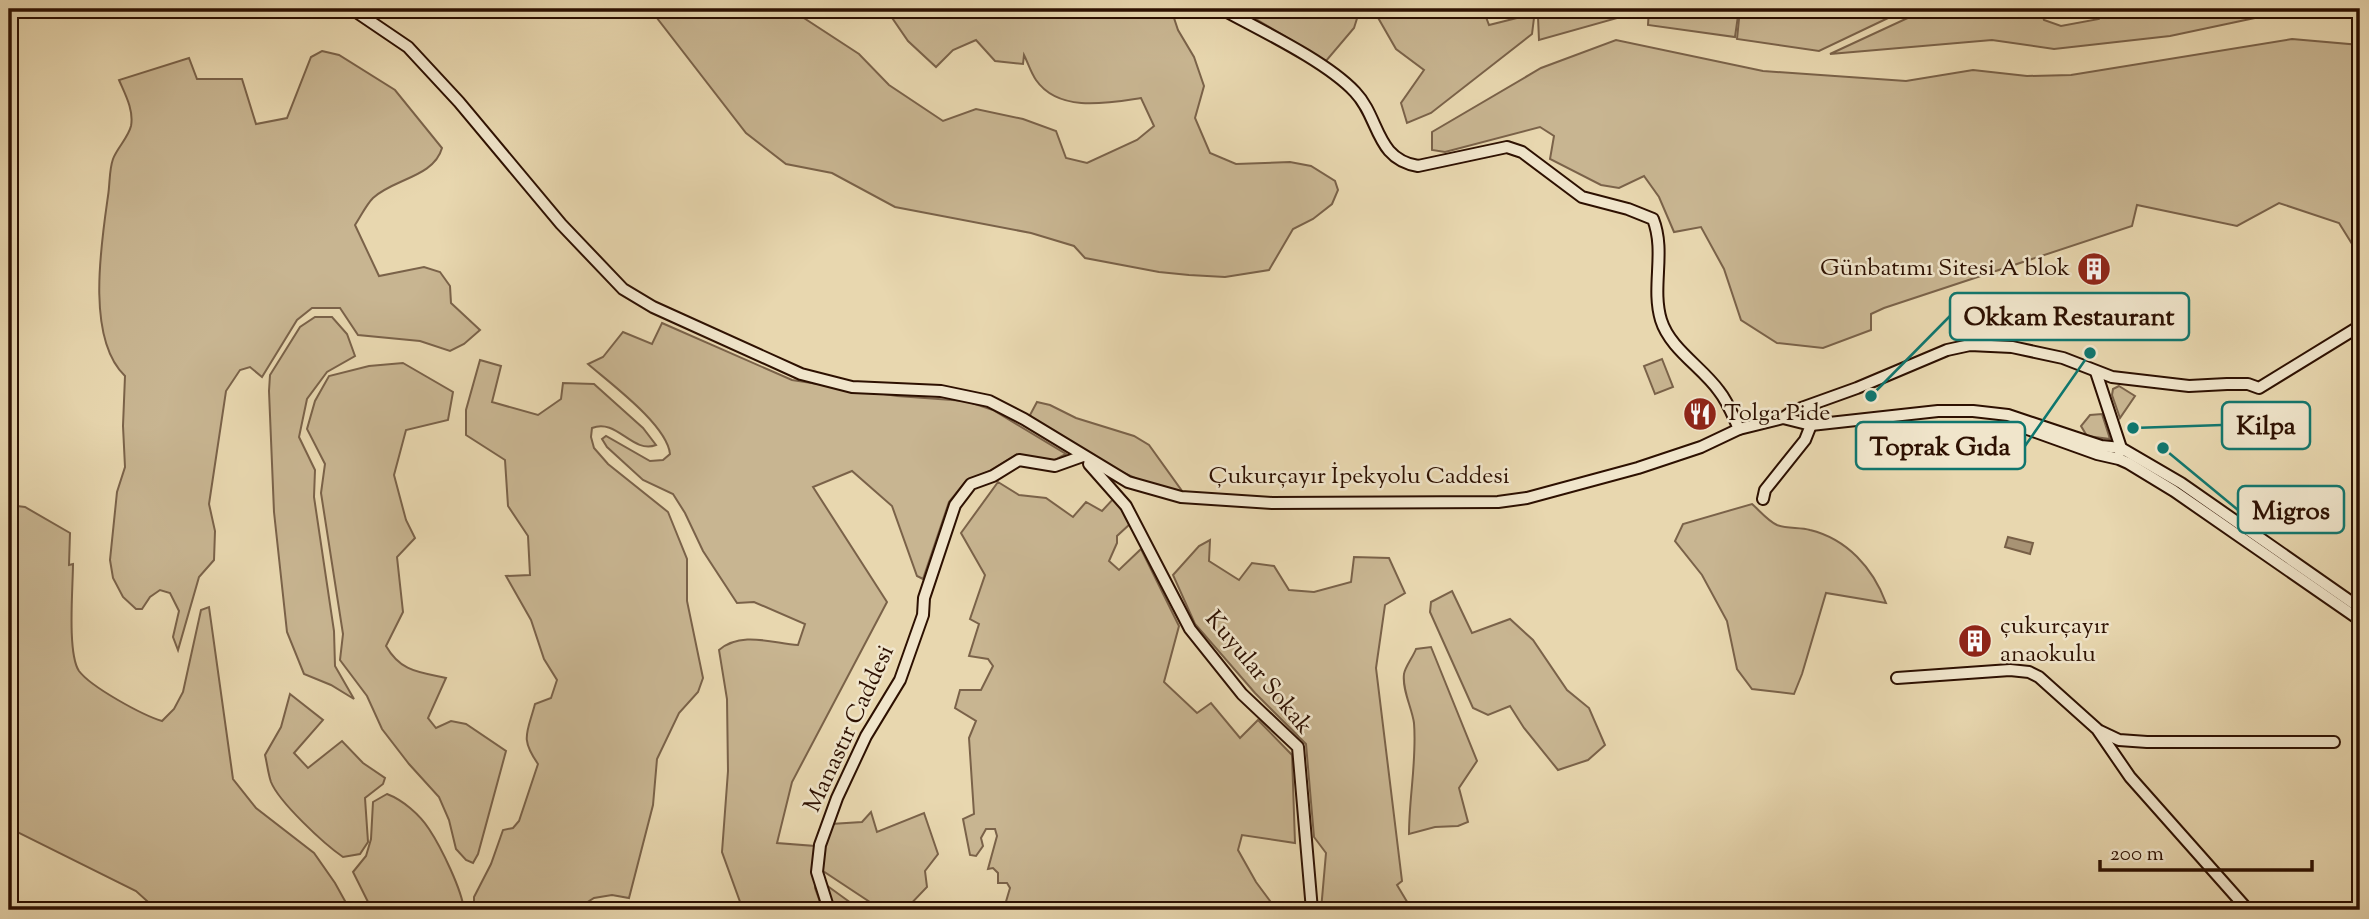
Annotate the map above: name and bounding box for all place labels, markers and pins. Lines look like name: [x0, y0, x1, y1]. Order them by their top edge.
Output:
building icon: Günbatımı Sitesi A blok: [2075, 250, 2113, 288]
place label: Günbatımı Sitesi A blok: [1820, 252, 2070, 286]
callout: Okkam Restaurant: [1950, 293, 2189, 340]
restaurant icon: Tolga Pide: [1681, 395, 1719, 433]
place label: Tolga Pide: [1724, 397, 1831, 431]
callout: Kilpa: [2222, 402, 2310, 449]
callout: Toprak Gıda: [1856, 422, 2025, 469]
callout: Migros: [2238, 486, 2344, 533]
place label: çukurçayır anaokulu: [2000, 610, 2109, 672]
building icon: çukurçayır anaokulu: [1956, 622, 1994, 660]

